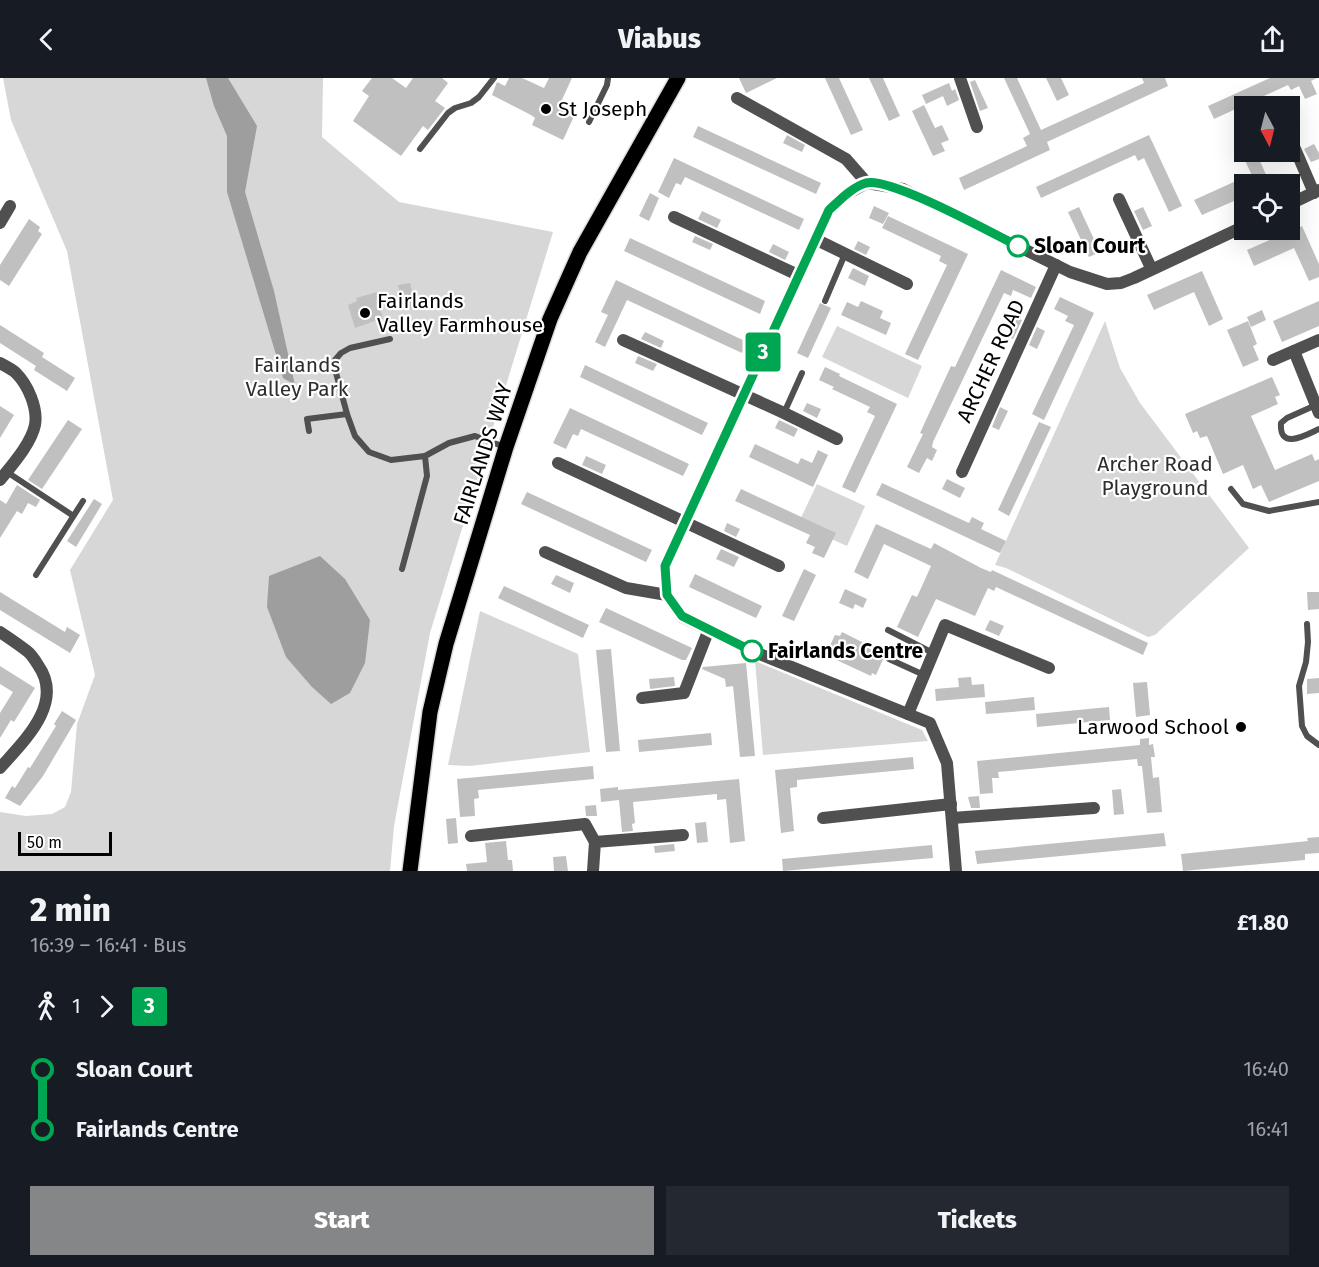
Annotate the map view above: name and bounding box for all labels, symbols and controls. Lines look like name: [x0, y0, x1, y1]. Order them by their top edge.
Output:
icon: back: [30, 23, 63, 56]
text: Viabus: [618, 23, 701, 55]
icon: share: [1256, 23, 1289, 56]
place label: St Joseph: [558, 96, 647, 122]
north arrow: [1234, 96, 1300, 162]
map controls: [1234, 96, 1300, 240]
marker: St Joseph: [539, 102, 553, 116]
button: locate: [1234, 174, 1300, 240]
place label: Sloan Court: [1034, 233, 1146, 259]
marker: Sloan Court: [1007, 235, 1029, 257]
place label: Fairlands Valley Farmhouse: [377, 288, 543, 338]
street label: ARCHER ROAD: [951, 295, 1031, 427]
marker: Fairlands Valley Farmhouse: [358, 306, 372, 320]
line badge: 3: [744, 332, 783, 372]
text: 3: [758, 339, 768, 365]
park label: Fairlands Valley Park: [246, 352, 349, 402]
street label: FAIRLANDS WAY: [448, 379, 518, 528]
park label: Archer Road Playground: [1097, 451, 1213, 501]
place label: Fairlands Centre: [768, 638, 924, 664]
marker: Fairlands Centre: [741, 640, 763, 662]
place label: Larwood School: [1077, 714, 1229, 740]
marker: Larwood School: [1234, 720, 1248, 734]
scale bar: [18, 829, 112, 856]
text: 50 m: [27, 833, 62, 852]
text: 2 min: [30, 890, 111, 930]
text: £1.80: [1237, 909, 1289, 936]
text: 16:39 – 16:41 · Bus: [30, 933, 186, 957]
icon: walk: [30, 990, 63, 1023]
icon: forward: [90, 990, 123, 1023]
text: 3: [144, 993, 155, 1019]
text: 1: [72, 994, 81, 1018]
text: Sloan Court: [76, 1056, 193, 1083]
text: 16:40: [1243, 1057, 1289, 1081]
text: Fairlands Centre: [76, 1116, 239, 1143]
text: 16:41: [1247, 1117, 1289, 1141]
button: Start: [30, 1186, 654, 1255]
button: Tickets: [666, 1186, 1289, 1255]

